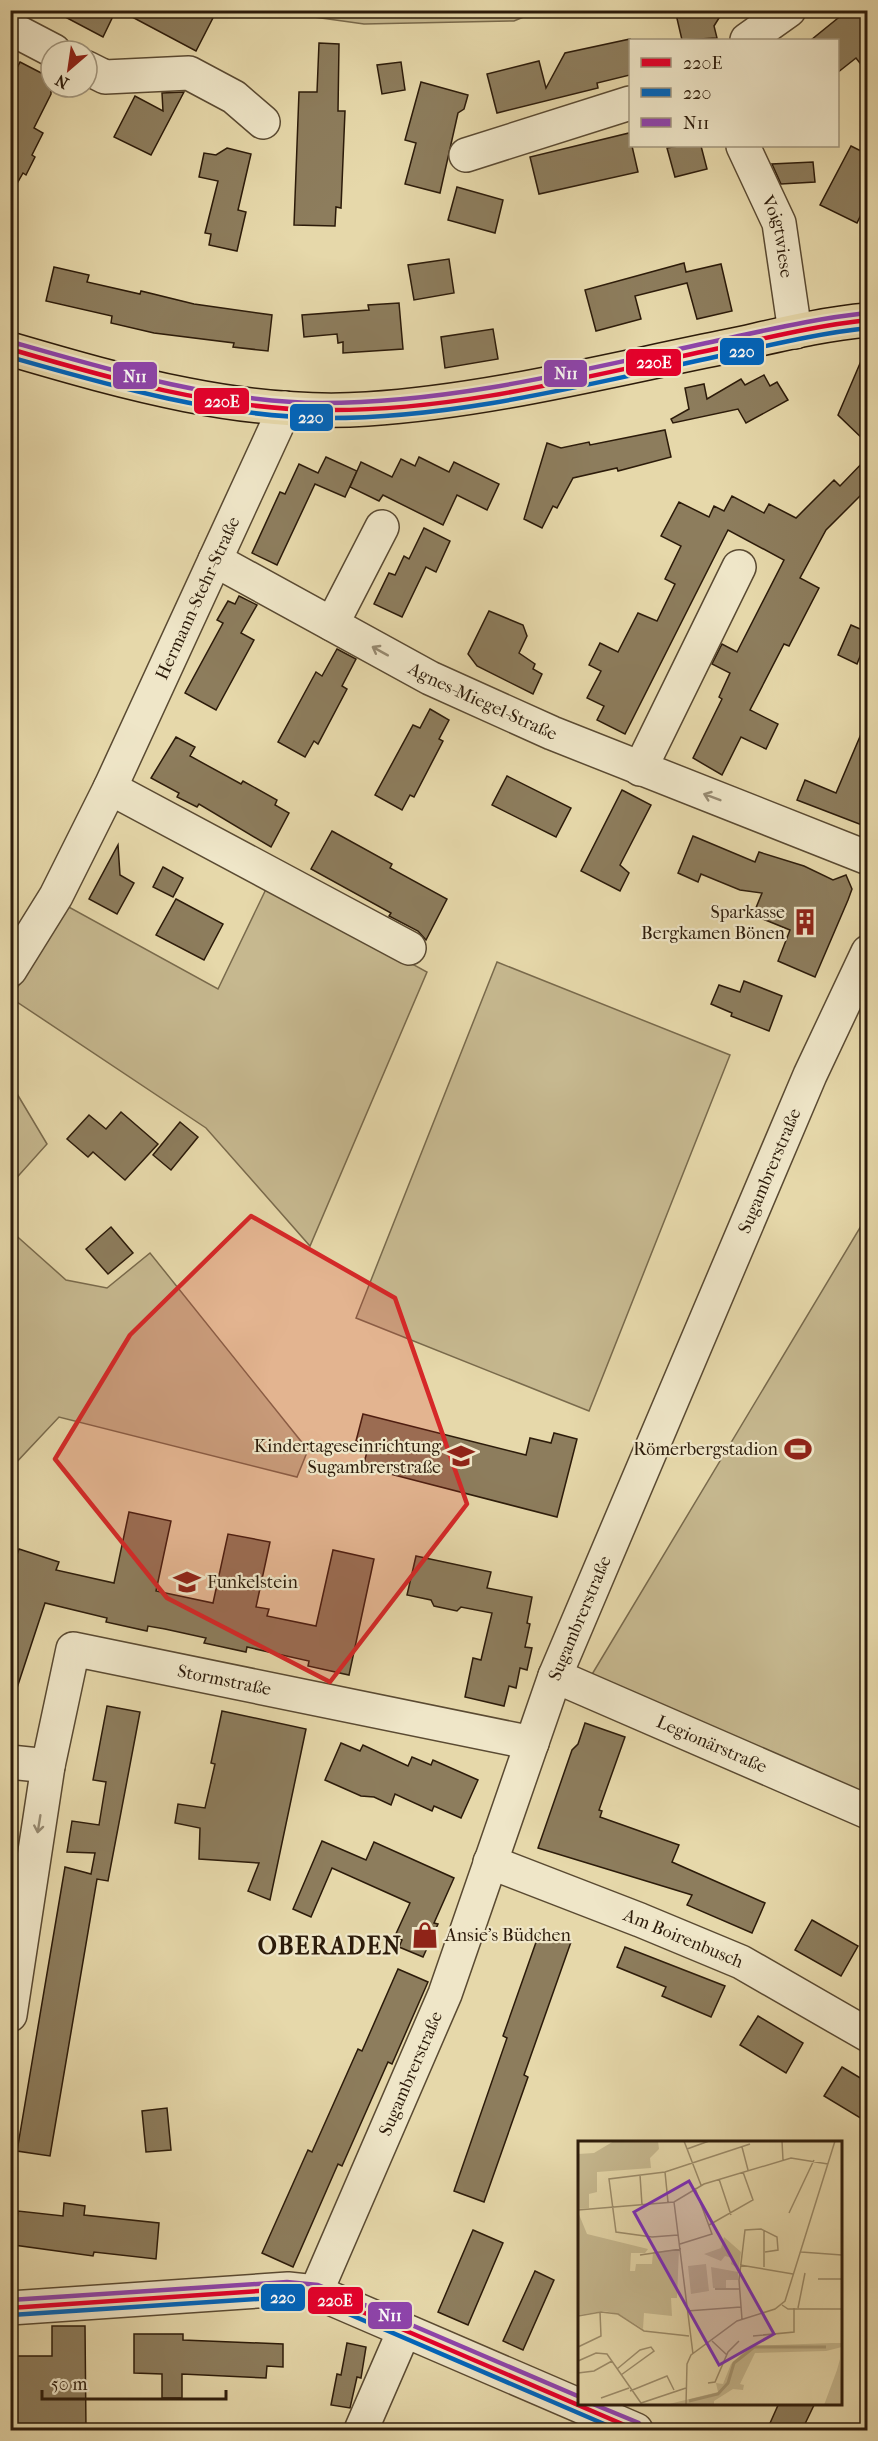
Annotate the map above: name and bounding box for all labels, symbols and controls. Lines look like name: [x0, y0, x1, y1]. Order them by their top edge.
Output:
north arrow: [39, 39, 99, 99]
legend: [629, 39, 839, 147]
text: 220E: [683, 53, 722, 74]
text: N: [51, 70, 72, 93]
text: 220: [683, 83, 711, 104]
text: N11: [683, 113, 710, 134]
street label: Voigtwiese: [757, 191, 797, 279]
line badge: 220: [719, 337, 765, 366]
text: 220: [729, 342, 755, 361]
line badge: 220E: [625, 348, 682, 377]
text: 220E: [636, 353, 672, 372]
line badge: N11: [543, 359, 588, 388]
line badge: N11: [112, 361, 158, 390]
text: N11: [554, 364, 578, 383]
text: N11: [123, 367, 147, 386]
line badge: 220E: [193, 387, 250, 415]
text: 220E: [204, 392, 240, 411]
line badge: 220: [289, 403, 334, 432]
text: 220: [298, 408, 324, 427]
street label: Hermann-Stehr-Straße: [151, 513, 244, 683]
one-way arrow: [372, 645, 390, 656]
street label: Agnes-Miegel-Straße: [404, 657, 560, 744]
one-way arrow: [703, 791, 722, 802]
place label: Sparkasse Bergkamen Bönen: [641, 902, 786, 944]
building icon: Sparkasse Bergkamen Bönen: [790, 907, 820, 937]
street label: Sugambrerstraße: [734, 1105, 805, 1236]
sports icon: Römerbergstadion: [783, 1434, 813, 1464]
place label: Kindertageseinrichtung Sugambrerstraße: [254, 1436, 441, 1478]
place label: Römerbergstadion: [633, 1439, 779, 1460]
school or university icon: Kindertageseinrichtung Sugambrerstraße: [446, 1441, 476, 1471]
street label: Sugambrerstraße: [544, 1553, 615, 1684]
school or university icon: Funkelstein: [172, 1567, 202, 1597]
place label: Funkelstein: [207, 1572, 298, 1593]
street label: Stormstraße: [176, 1660, 273, 1700]
street label: Legionärstraße: [654, 1711, 770, 1777]
one-way arrow: [34, 1814, 45, 1833]
street label: Am Boirenbusch: [620, 1904, 746, 1972]
shop icon: Ansie's Büdchen: [410, 1920, 440, 1950]
place label: Ansie's Büdchen: [444, 1925, 571, 1946]
district label: OBERADEN: [258, 1932, 402, 1960]
street label: Sugambrerstraße: [374, 2008, 447, 2139]
inset map: [578, 2141, 842, 2405]
line badge: 220: [260, 2283, 306, 2312]
line badge: 220E: [307, 2286, 364, 2315]
text: 220: [270, 2288, 296, 2307]
text: 220E: [317, 2291, 353, 2310]
line badge: N11: [367, 2301, 413, 2330]
text: N11: [378, 2306, 402, 2325]
scale bar: [42, 2363, 226, 2401]
text: 50 m: [51, 2374, 88, 2395]

